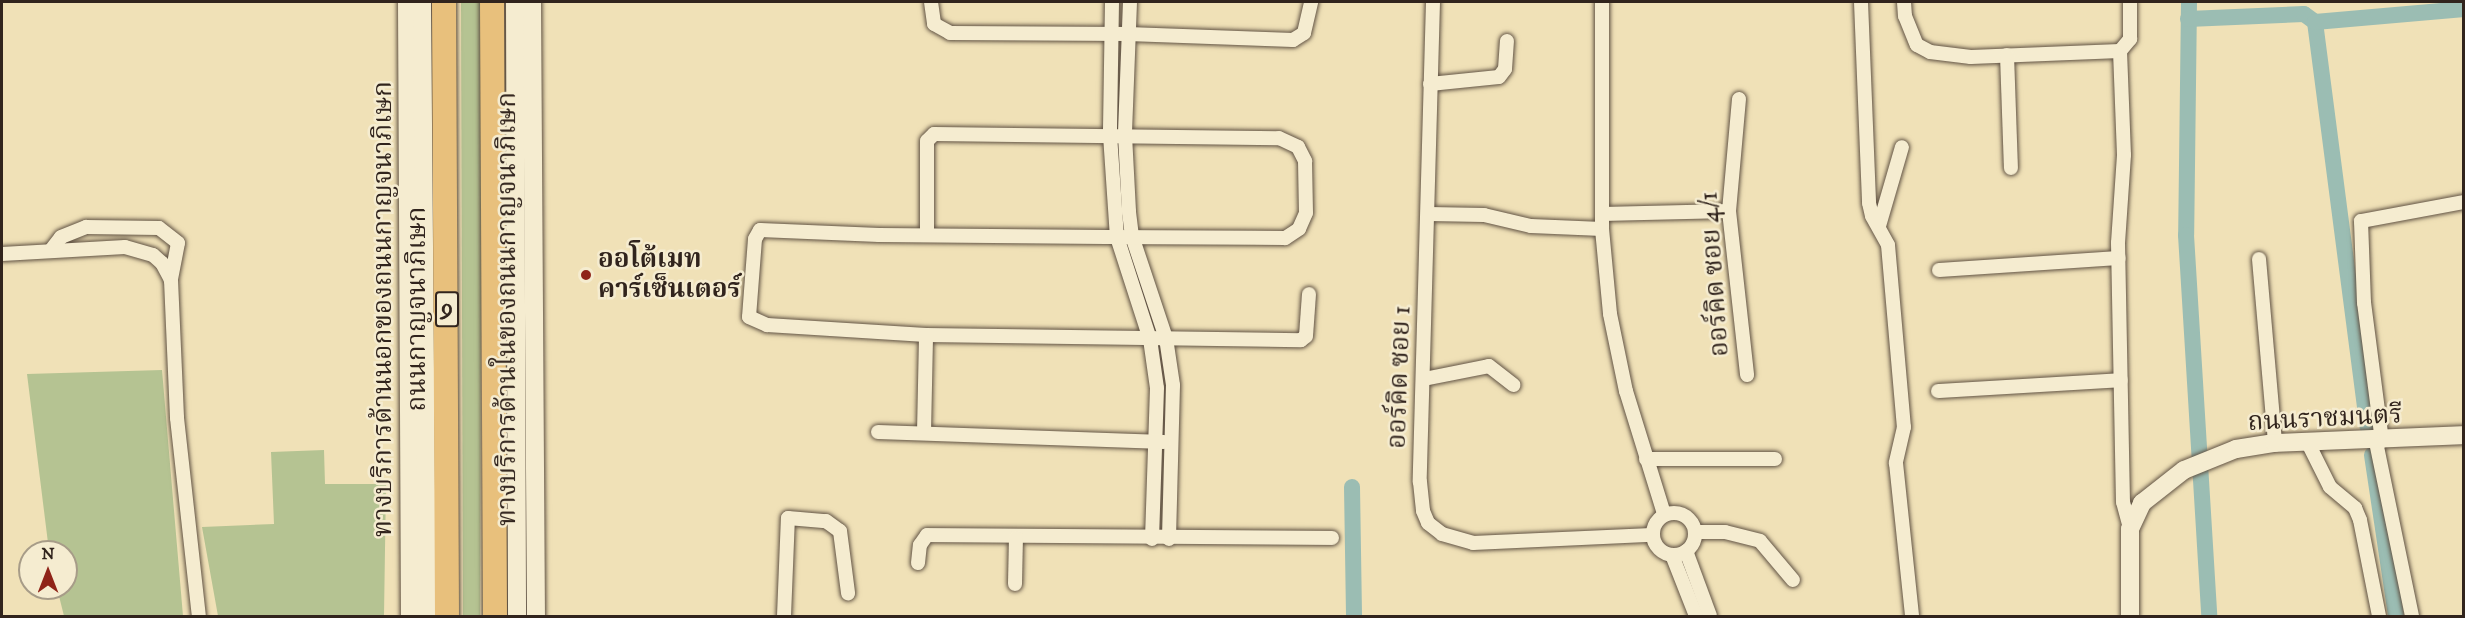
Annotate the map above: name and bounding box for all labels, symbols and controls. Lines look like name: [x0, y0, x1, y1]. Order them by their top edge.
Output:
street label: ทางบริการด้านนอกของถนนกาญจนาภิเษก: [368, 81, 400, 537]
street label: ทางบริการด้านในของถนนกาญจนาภิเษก: [492, 92, 524, 526]
street label: ออร์คิด ซอย 4/1: [1694, 190, 1736, 358]
street label: ถนนกาญจนาภิเษก: [402, 207, 434, 411]
place label: ออโต้เมท คาร์เซ็นเตอร์: [598, 244, 741, 306]
marker: ออโต้เมท คาร์เซ็นเตอร์: [579, 268, 593, 282]
road number: 9: [435, 288, 459, 330]
street label: ออร์คิด ซอย 1: [1382, 305, 1418, 449]
street label: ถนนราชมนตรี: [2247, 399, 2403, 439]
north arrow: [18, 540, 78, 600]
text: N: [41, 544, 55, 564]

